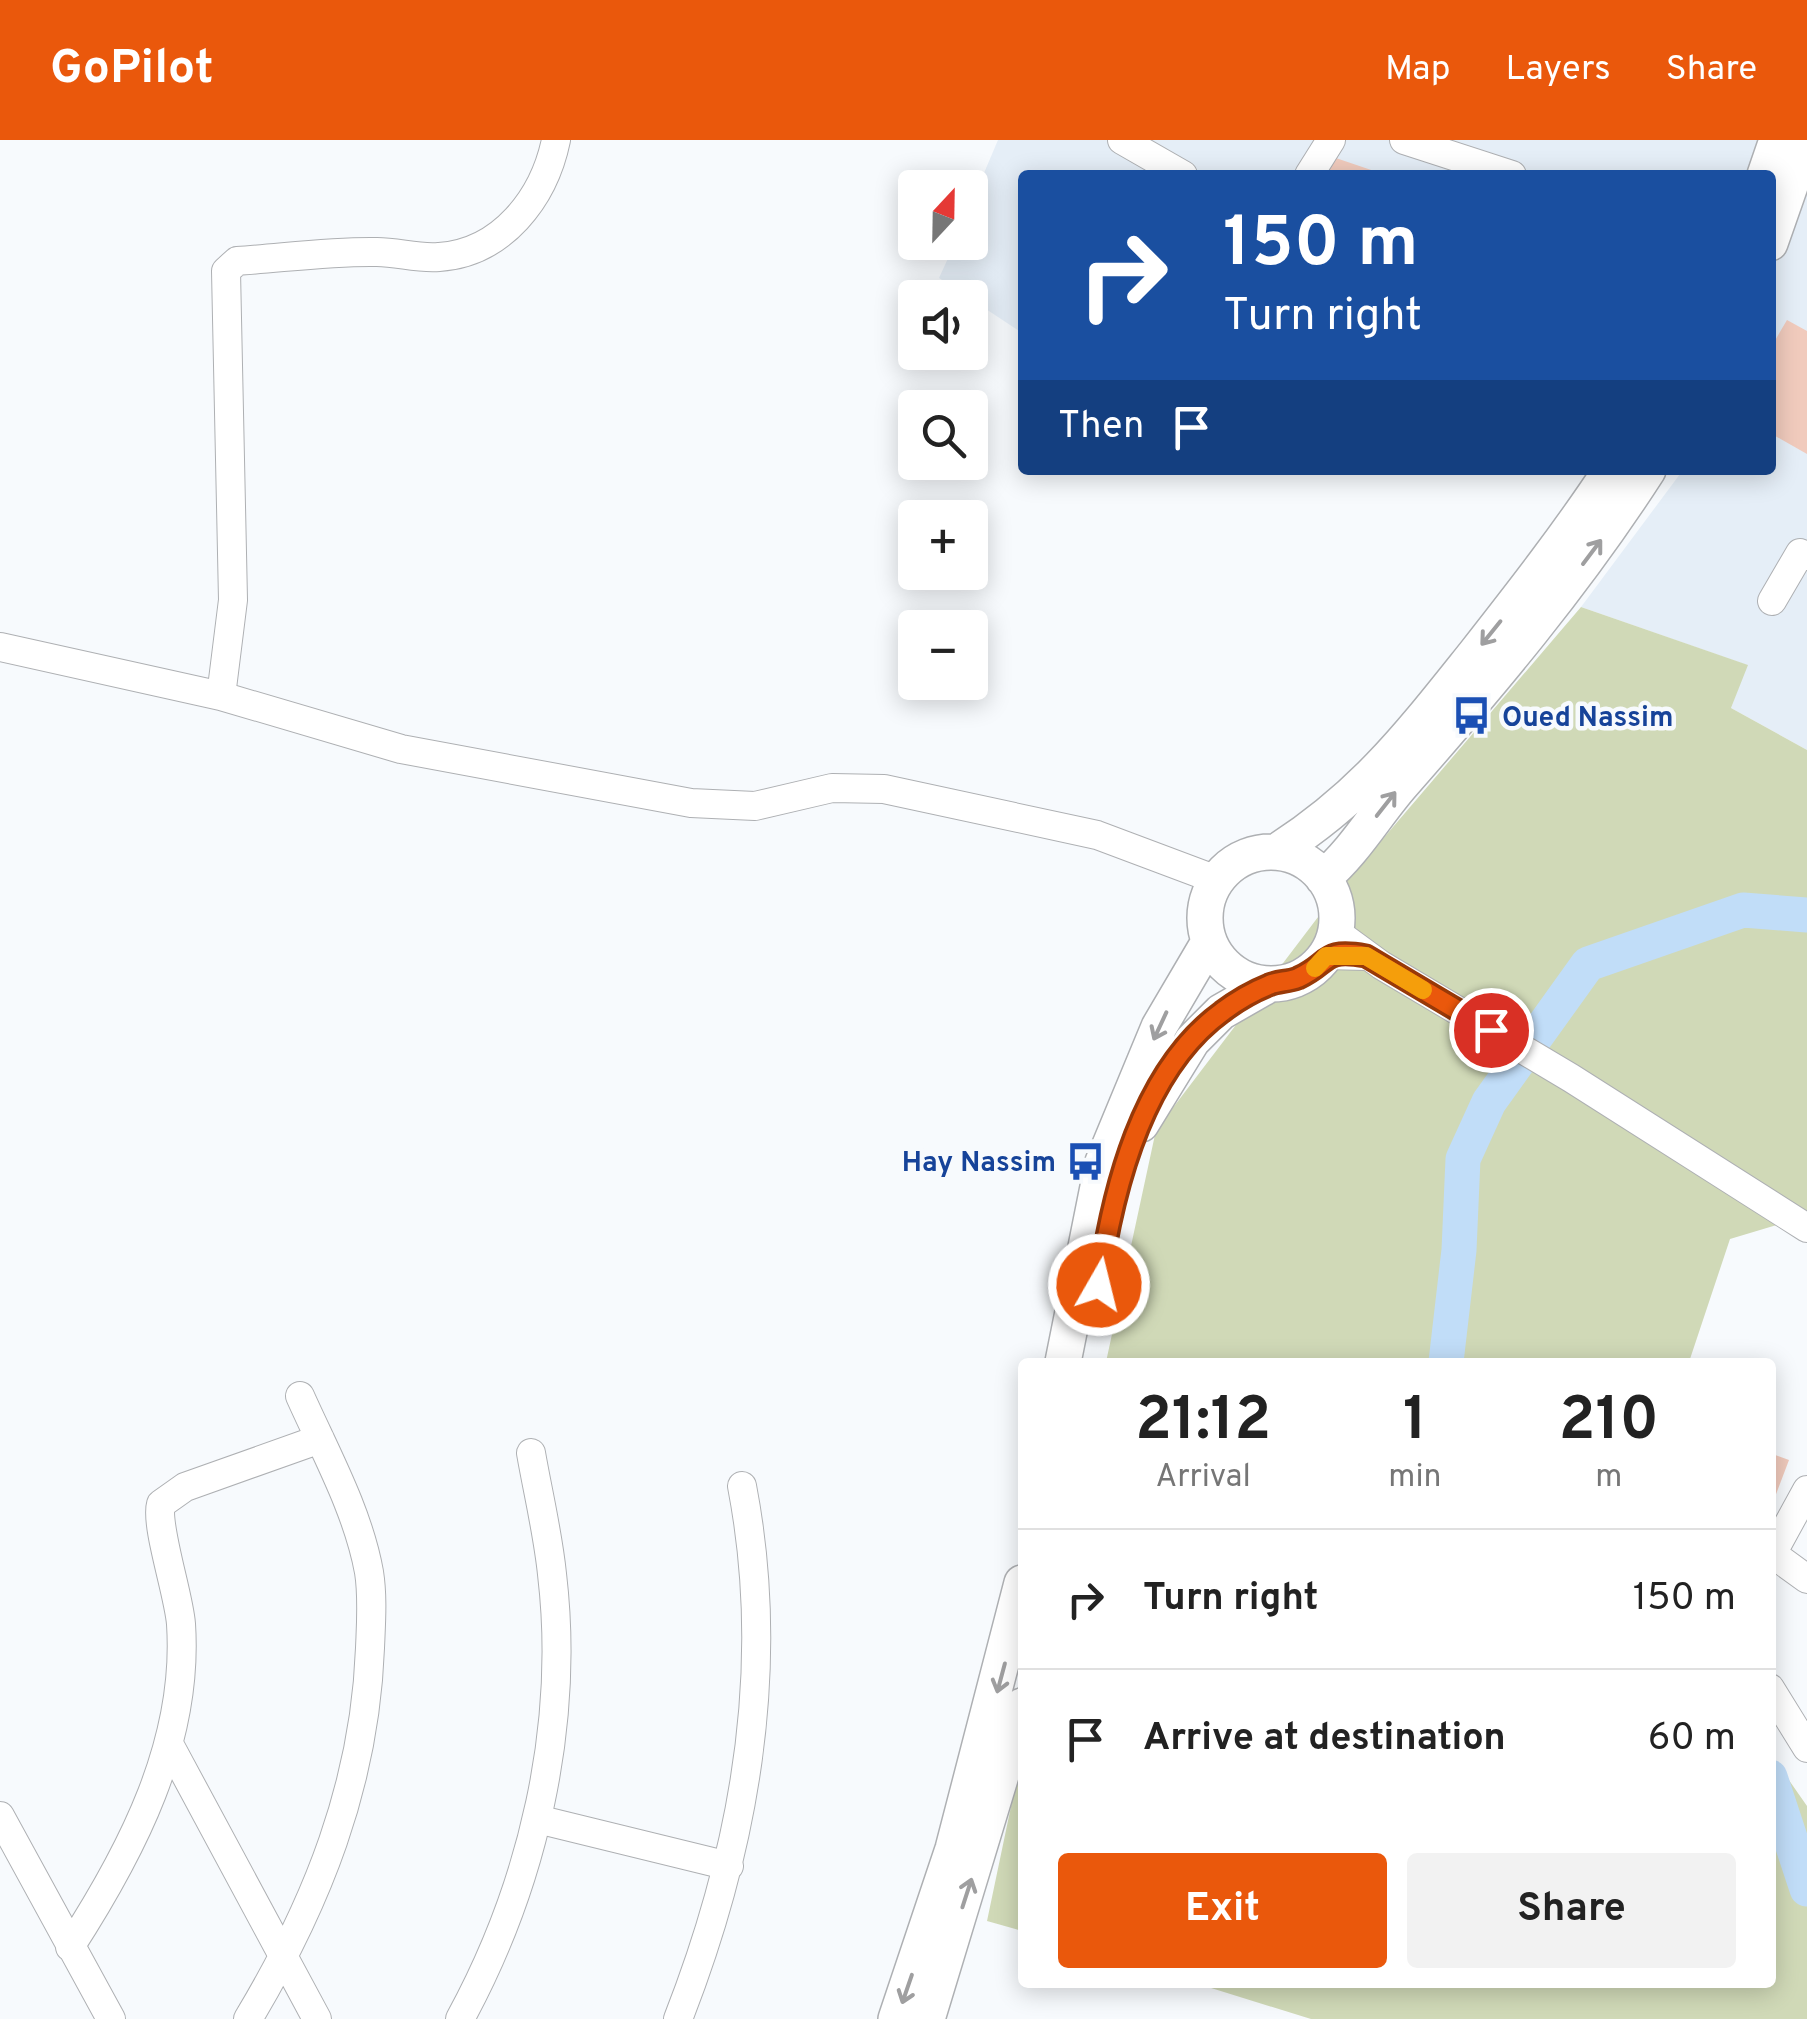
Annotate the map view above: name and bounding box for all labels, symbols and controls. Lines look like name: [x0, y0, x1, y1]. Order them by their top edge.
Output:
text: GoPilot: [50, 40, 214, 100]
text: Map: [1385, 48, 1451, 92]
text: Layers: [1506, 48, 1611, 92]
text: Share: [1666, 48, 1757, 92]
north arrow: [898, 170, 988, 260]
map controls: [898, 170, 988, 700]
text: 150 m: [1223, 202, 1418, 291]
icon: right: [1058, 210, 1188, 340]
button: sound: [898, 280, 988, 370]
text: Turn right: [1223, 289, 1422, 346]
button: search: [898, 390, 988, 480]
icon: arrive: [1164, 400, 1219, 455]
text: Then: [1058, 403, 1144, 452]
button: +: [898, 500, 988, 590]
one-way arrow: [1581, 539, 1602, 566]
button: −: [898, 610, 988, 700]
one-way arrow: [1481, 619, 1502, 646]
bus stop icon: Oued Nassim: [1451, 695, 1493, 737]
place label: Oued Nassim: [1502, 701, 1674, 737]
one-way arrow: [1376, 791, 1397, 818]
pin: [1449, 988, 1534, 1073]
icon: arrive: [1464, 1003, 1519, 1058]
one-way arrow: [1150, 1010, 1169, 1040]
bus stop icon: Hay Nassim: [1065, 1140, 1107, 1182]
place label: Hay Nassim: [902, 1146, 1056, 1182]
position arrow: [1047, 1233, 1151, 1337]
text: 21:12: [1135, 1385, 1271, 1461]
text: 1: [1403, 1385, 1427, 1461]
text: 210: [1559, 1385, 1659, 1461]
text: Arrival: [1155, 1458, 1251, 1498]
text: min: [1388, 1458, 1442, 1498]
text: m: [1595, 1458, 1622, 1498]
icon: right: [1058, 1572, 1113, 1627]
text: Turn right: [1143, 1575, 1318, 1624]
text: 150 m: [1633, 1575, 1736, 1624]
one-way arrow: [990, 1662, 1009, 1693]
icon: arrive: [1058, 1712, 1113, 1767]
text: Arrive at destination: [1143, 1715, 1506, 1764]
text: 60 m: [1648, 1715, 1736, 1764]
button: Exit: [1058, 1853, 1387, 1968]
button: Share: [1407, 1853, 1736, 1968]
one-way arrow: [959, 1877, 977, 1909]
one-way arrow: [896, 1972, 914, 2004]

